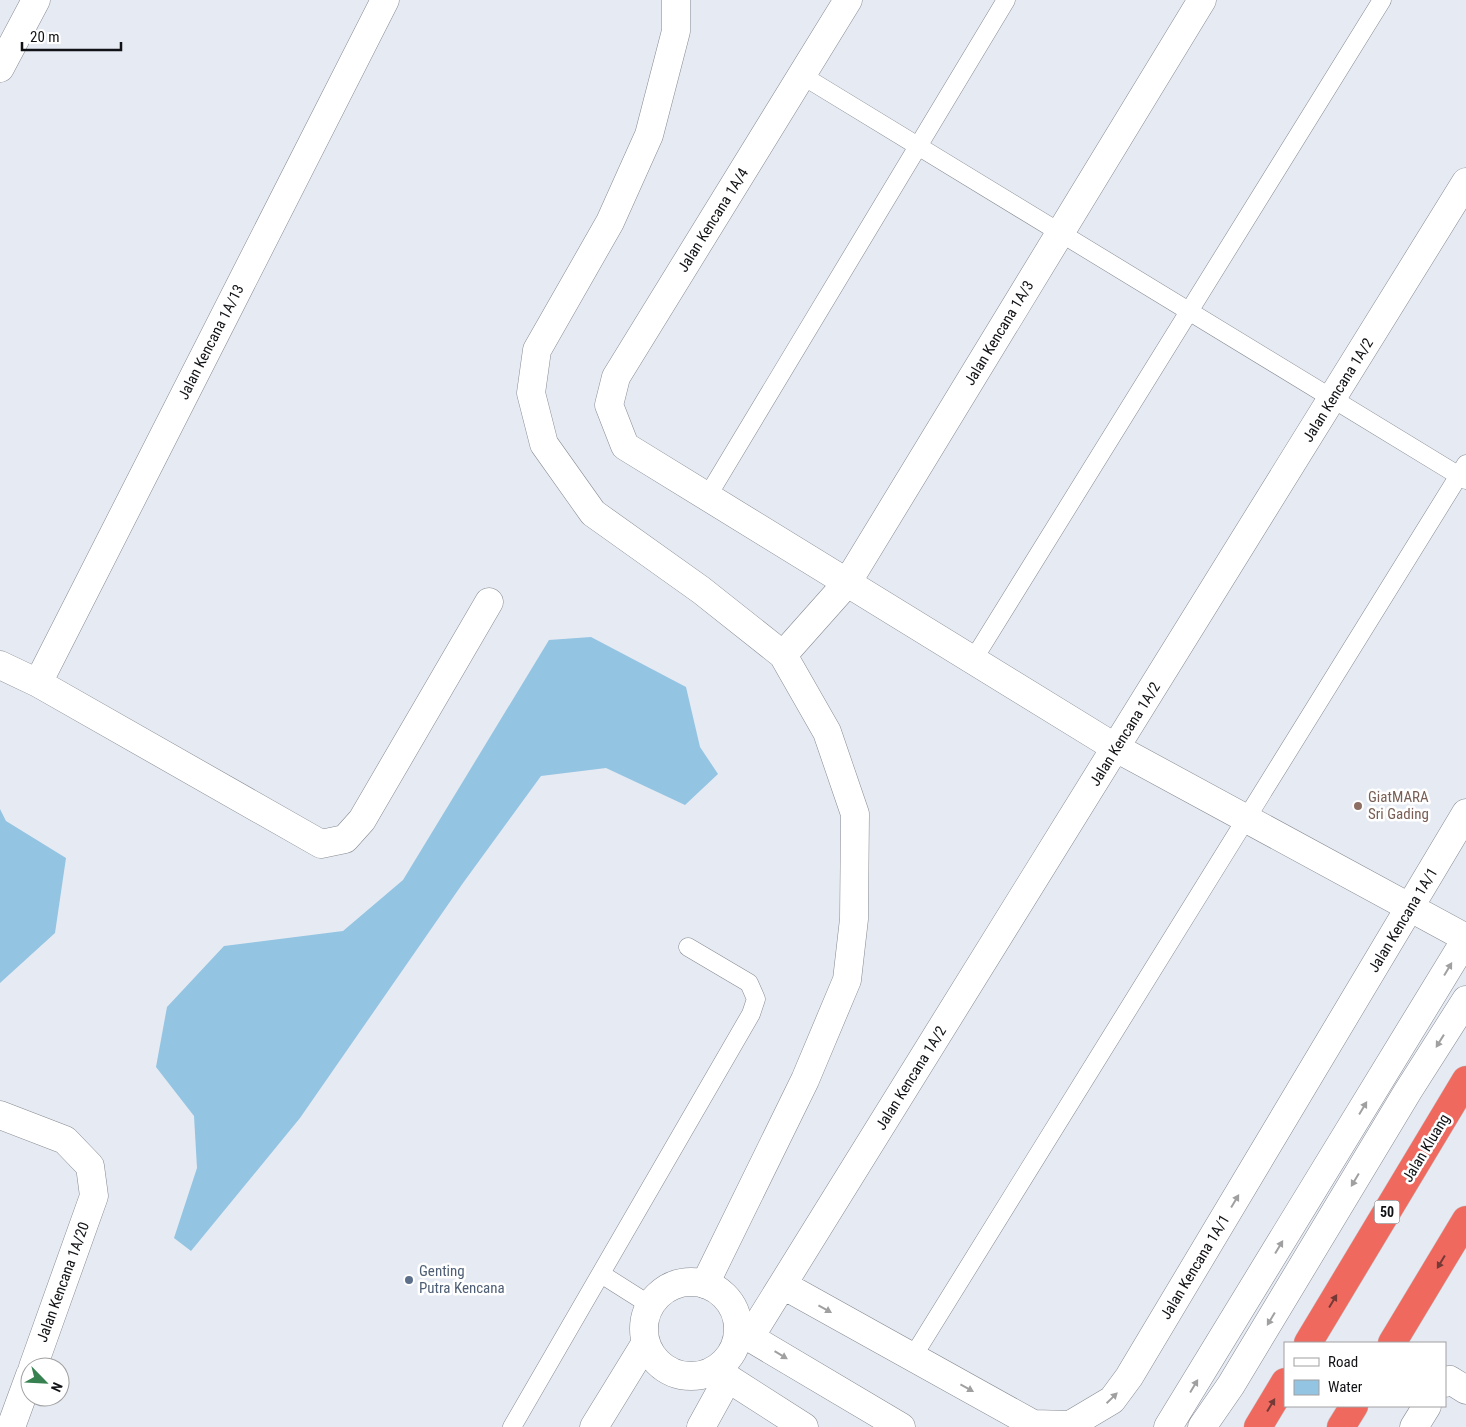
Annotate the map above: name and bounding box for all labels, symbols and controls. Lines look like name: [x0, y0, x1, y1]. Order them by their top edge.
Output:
scale bar: [22, 20, 121, 52]
text: 20 m: [30, 28, 60, 46]
street label: Jalan Kencana 1A/4: [674, 165, 752, 275]
street label: Jalan Kencana 1A/3: [961, 277, 1037, 389]
street label: Jalan Kencana 1A/13: [174, 282, 248, 402]
street label: Jalan Kencana 1A/2: [1299, 335, 1377, 445]
street label: Jalan Kencana 1A/2: [1086, 679, 1164, 789]
place label: GiatMARA Sri Gading: [1368, 788, 1429, 823]
marker: GiatMARA Sri Gading: [1352, 800, 1364, 812]
street label: Jalan Kencana 1A/1: [1365, 864, 1441, 976]
one-way arrow: [1443, 963, 1452, 976]
street label: Jalan Kencana 1A/2: [872, 1023, 950, 1133]
one-way arrow: [1435, 1035, 1445, 1048]
one-way arrow: [1359, 1102, 1368, 1115]
street label: Jalan Kluang: [1399, 1111, 1453, 1185]
one-way arrow: [1350, 1173, 1359, 1186]
one-way arrow: [1230, 1194, 1239, 1207]
road number: 50: [1374, 1200, 1400, 1224]
street label: Jalan Kencana 1A/1: [1157, 1211, 1233, 1323]
street label: Jalan Kencana 1A/20: [33, 1219, 93, 1345]
one-way arrow: [1274, 1240, 1283, 1253]
one-way arrow: [1436, 1255, 1445, 1268]
place label: Genting Putra Kencana: [419, 1262, 505, 1297]
marker: Genting Putra Kencana: [403, 1274, 415, 1286]
one-way arrow: [1329, 1295, 1338, 1308]
one-way arrow: [818, 1305, 833, 1313]
one-way arrow: [1266, 1312, 1275, 1325]
legend: [1284, 1342, 1446, 1407]
one-way arrow: [774, 1351, 787, 1360]
text: Road: [1328, 1353, 1358, 1371]
north arrow: [20, 1357, 70, 1407]
text: Water: [1328, 1378, 1363, 1396]
one-way arrow: [1189, 1379, 1199, 1392]
text: N: [48, 1380, 66, 1394]
one-way arrow: [960, 1384, 975, 1392]
one-way arrow: [1106, 1392, 1118, 1404]
one-way arrow: [1267, 1398, 1276, 1411]

